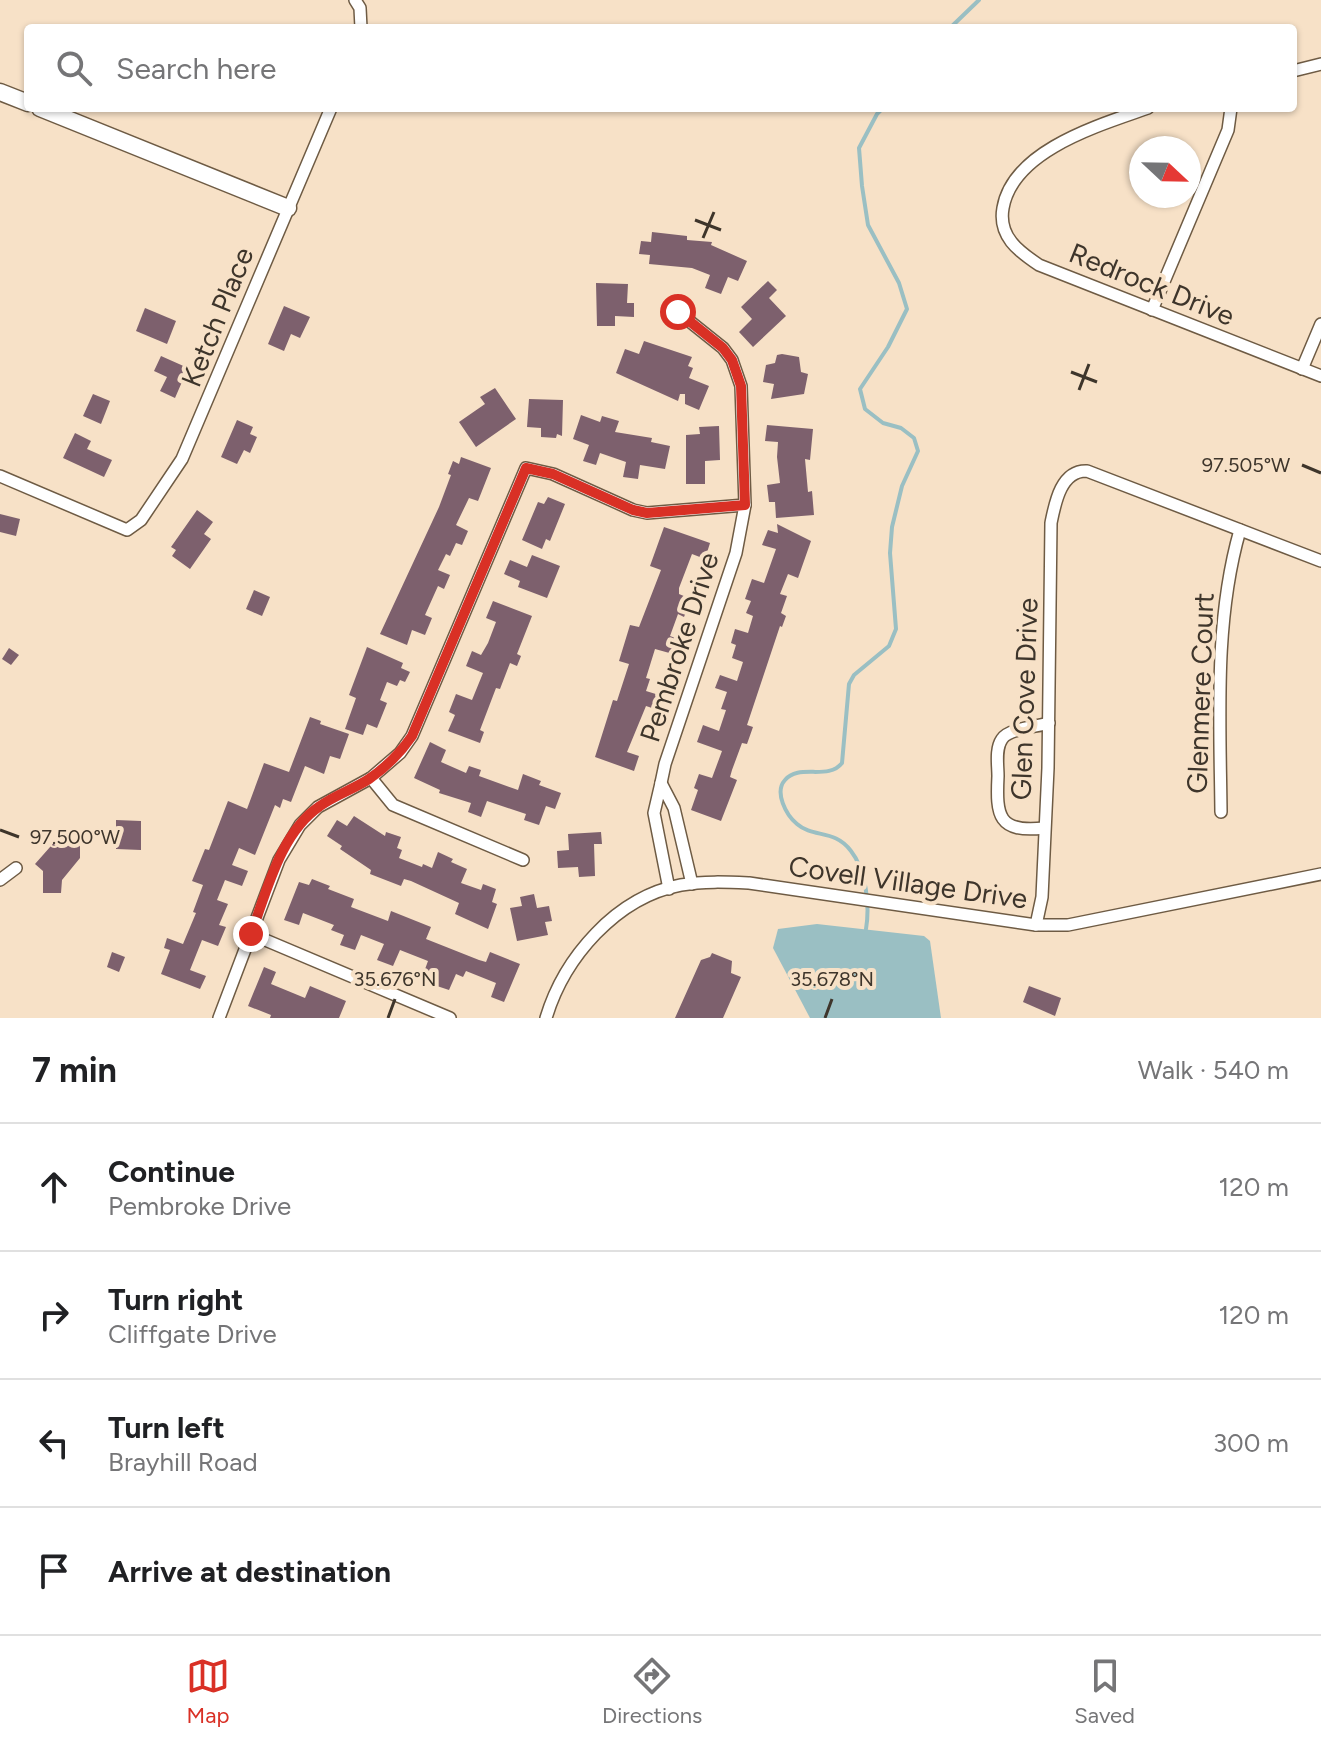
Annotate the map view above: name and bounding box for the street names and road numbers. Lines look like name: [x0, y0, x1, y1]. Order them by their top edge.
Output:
street label: Redrock Drive: [1064, 235, 1240, 333]
street label: Ketch Place: [174, 242, 260, 392]
street label: Pembroke Drive: [632, 548, 726, 746]
street label: Glenmere Court: [1179, 592, 1221, 794]
street label: Glen Cove Drive: [1003, 597, 1045, 801]
street label: Covell Village Drive: [786, 848, 1030, 916]

